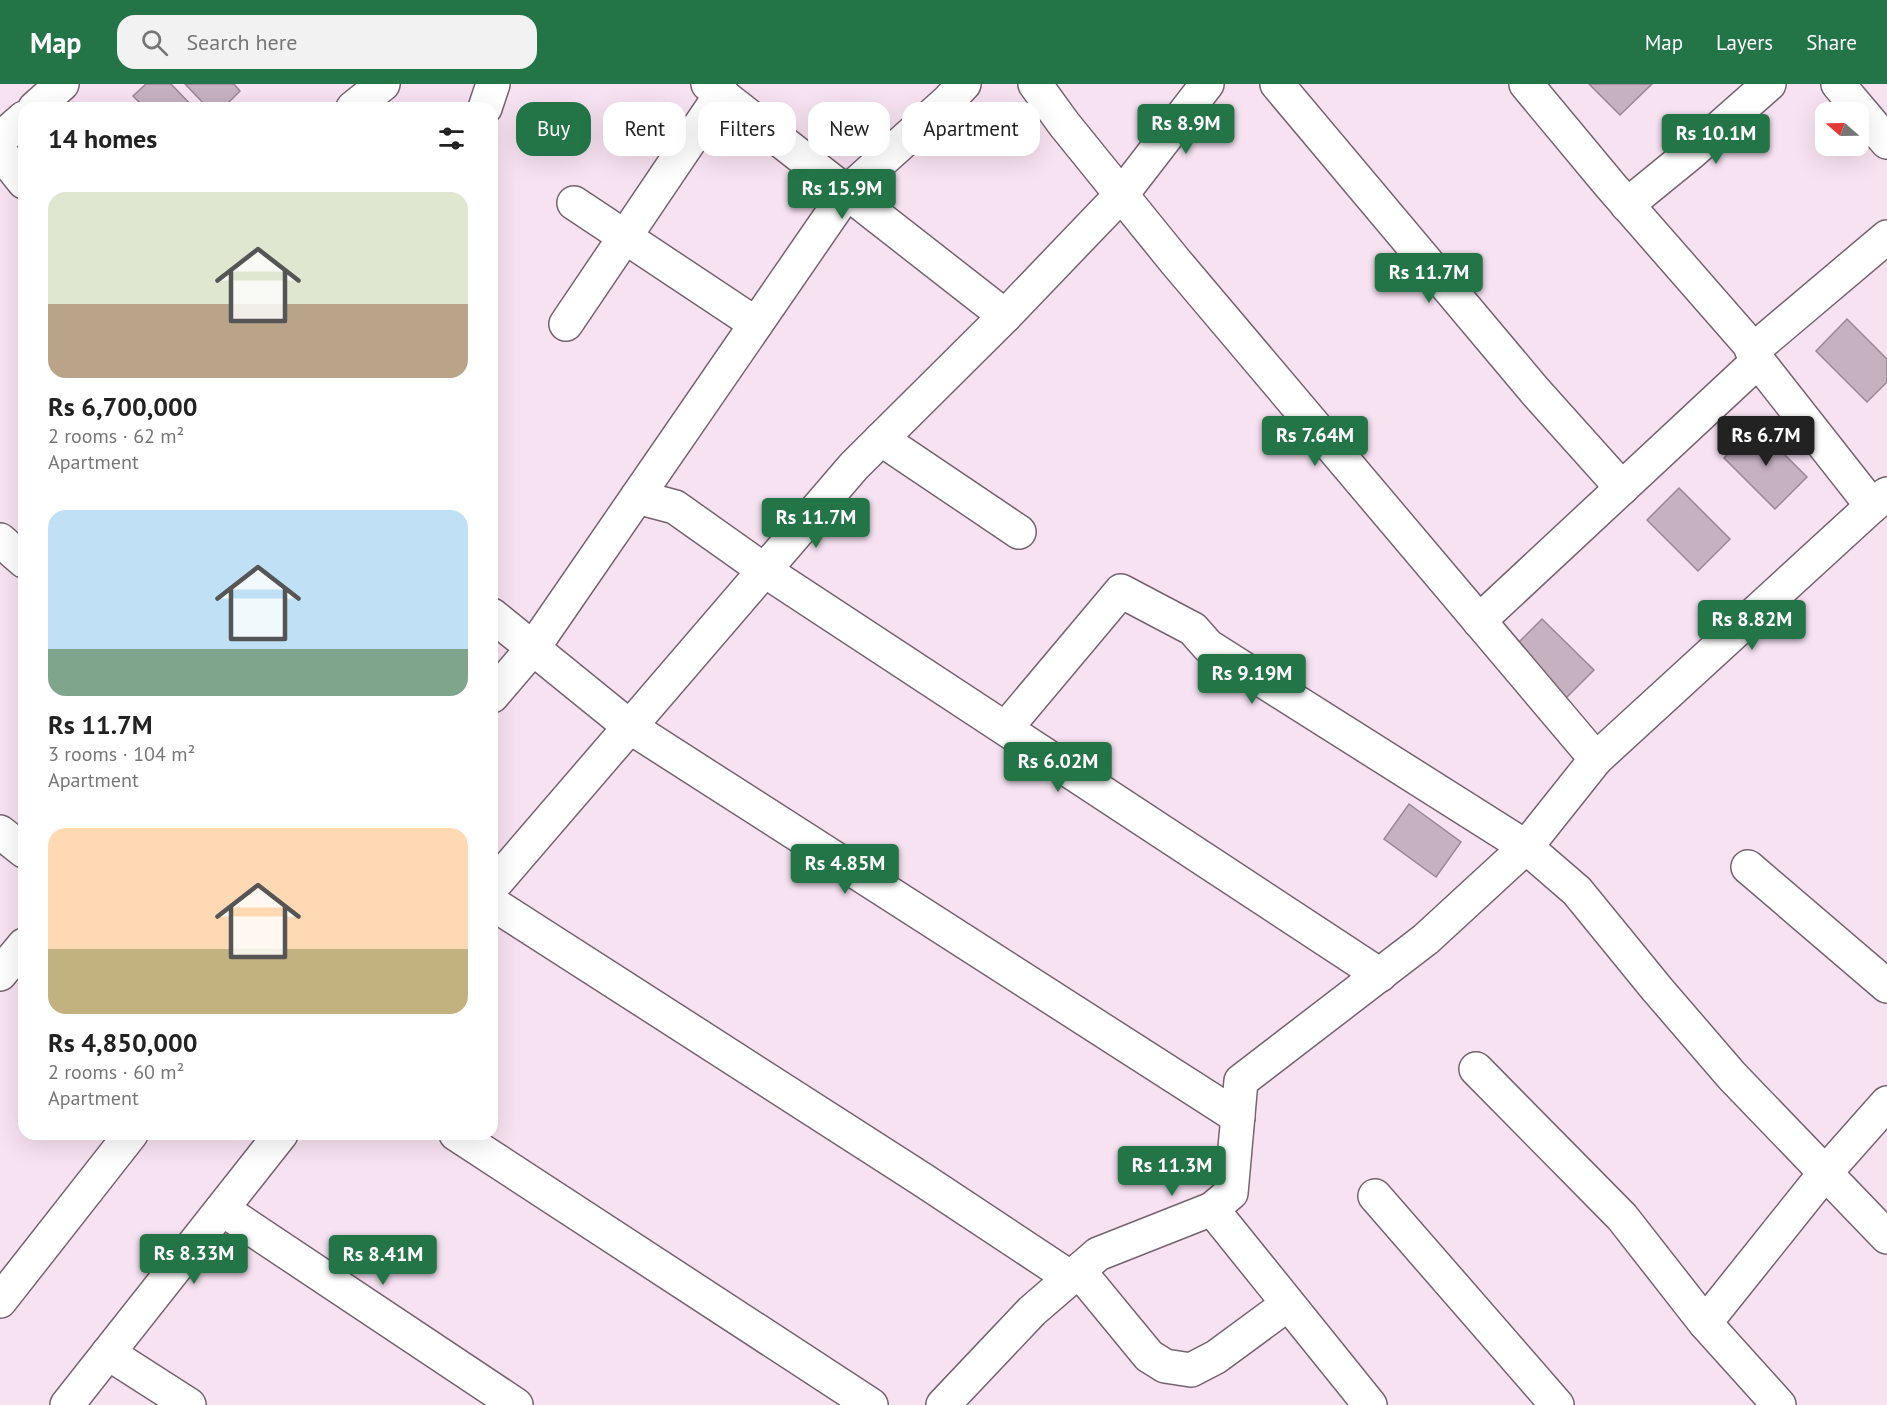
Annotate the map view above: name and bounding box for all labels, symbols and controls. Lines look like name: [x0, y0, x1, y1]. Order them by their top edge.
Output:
search box: [117, 15, 537, 69]
text: Map: [30, 24, 81, 61]
icon: search: [138, 26, 171, 59]
text: Search here: [186, 28, 297, 56]
text: Map: [1645, 29, 1683, 56]
text: Layers: [1716, 29, 1773, 56]
text: Share: [1806, 29, 1857, 56]
chip: Buy: [516, 102, 591, 156]
chip: Rent: [603, 102, 686, 156]
chip: Filters: [698, 102, 796, 156]
chip: New: [808, 102, 890, 156]
chip: Apartment: [902, 102, 1040, 156]
north arrow: [1815, 102, 1869, 156]
map controls: [1815, 102, 1869, 156]
pin: Rs 8.9M: [1131, 104, 1241, 155]
text: Rs 8.9M: [1151, 110, 1221, 136]
pin: Rs 10.1M: [1654, 114, 1778, 165]
text: Rs 10.1M: [1676, 120, 1756, 146]
text: 14 homes: [48, 122, 157, 155]
icon: filters: [435, 122, 468, 155]
pin: Rs 15.9M: [780, 169, 904, 220]
text: Rs 15.9M: [802, 175, 882, 201]
icon: home: [204, 231, 312, 339]
pin: Rs 11.7M: [1367, 253, 1491, 304]
text: Rs 11.7M: [1389, 259, 1469, 285]
text: Rs 6,700,000: [48, 390, 198, 423]
pin: Rs 7.64M: [1253, 416, 1377, 467]
pin: Rs 6.7M: [1711, 416, 1821, 467]
text: Rs 7.64M: [1276, 422, 1354, 448]
text: Rs 6.7M: [1731, 422, 1801, 448]
text: 2 rooms · 62 m²: [48, 423, 184, 449]
text: Apartment: [48, 449, 139, 475]
pin: Rs 11.7M: [754, 498, 878, 549]
text: Rs 11.7M: [776, 504, 856, 530]
icon: home: [204, 549, 312, 657]
pin: Rs 8.82M: [1690, 600, 1814, 651]
text: Rs 8.82M: [1712, 606, 1792, 632]
pin: Rs 9.19M: [1190, 654, 1314, 705]
text: Rs 9.19M: [1212, 660, 1292, 686]
text: Rs 11.7M: [48, 708, 153, 741]
text: 3 rooms · 104 m²: [48, 741, 195, 767]
pin: Rs 6.02M: [996, 742, 1120, 793]
text: Rs 6.02M: [1018, 748, 1098, 774]
text: Apartment: [48, 767, 139, 793]
pin: Rs 4.85M: [783, 844, 907, 895]
text: Rs 4.85M: [805, 850, 885, 876]
icon: home: [204, 867, 312, 975]
text: Rs 4,850,000: [48, 1026, 198, 1059]
text: 2 rooms · 60 m²: [48, 1059, 184, 1085]
text: Apartment: [48, 1085, 139, 1111]
pin: Rs 11.3M: [1110, 1146, 1234, 1197]
text: Rs 11.3M: [1132, 1152, 1212, 1178]
pin: Rs 8.33M: [132, 1234, 256, 1285]
pin: Rs 8.41M: [321, 1235, 445, 1286]
text: Rs 8.33M: [154, 1240, 234, 1266]
text: Rs 8.41M: [343, 1241, 423, 1267]

